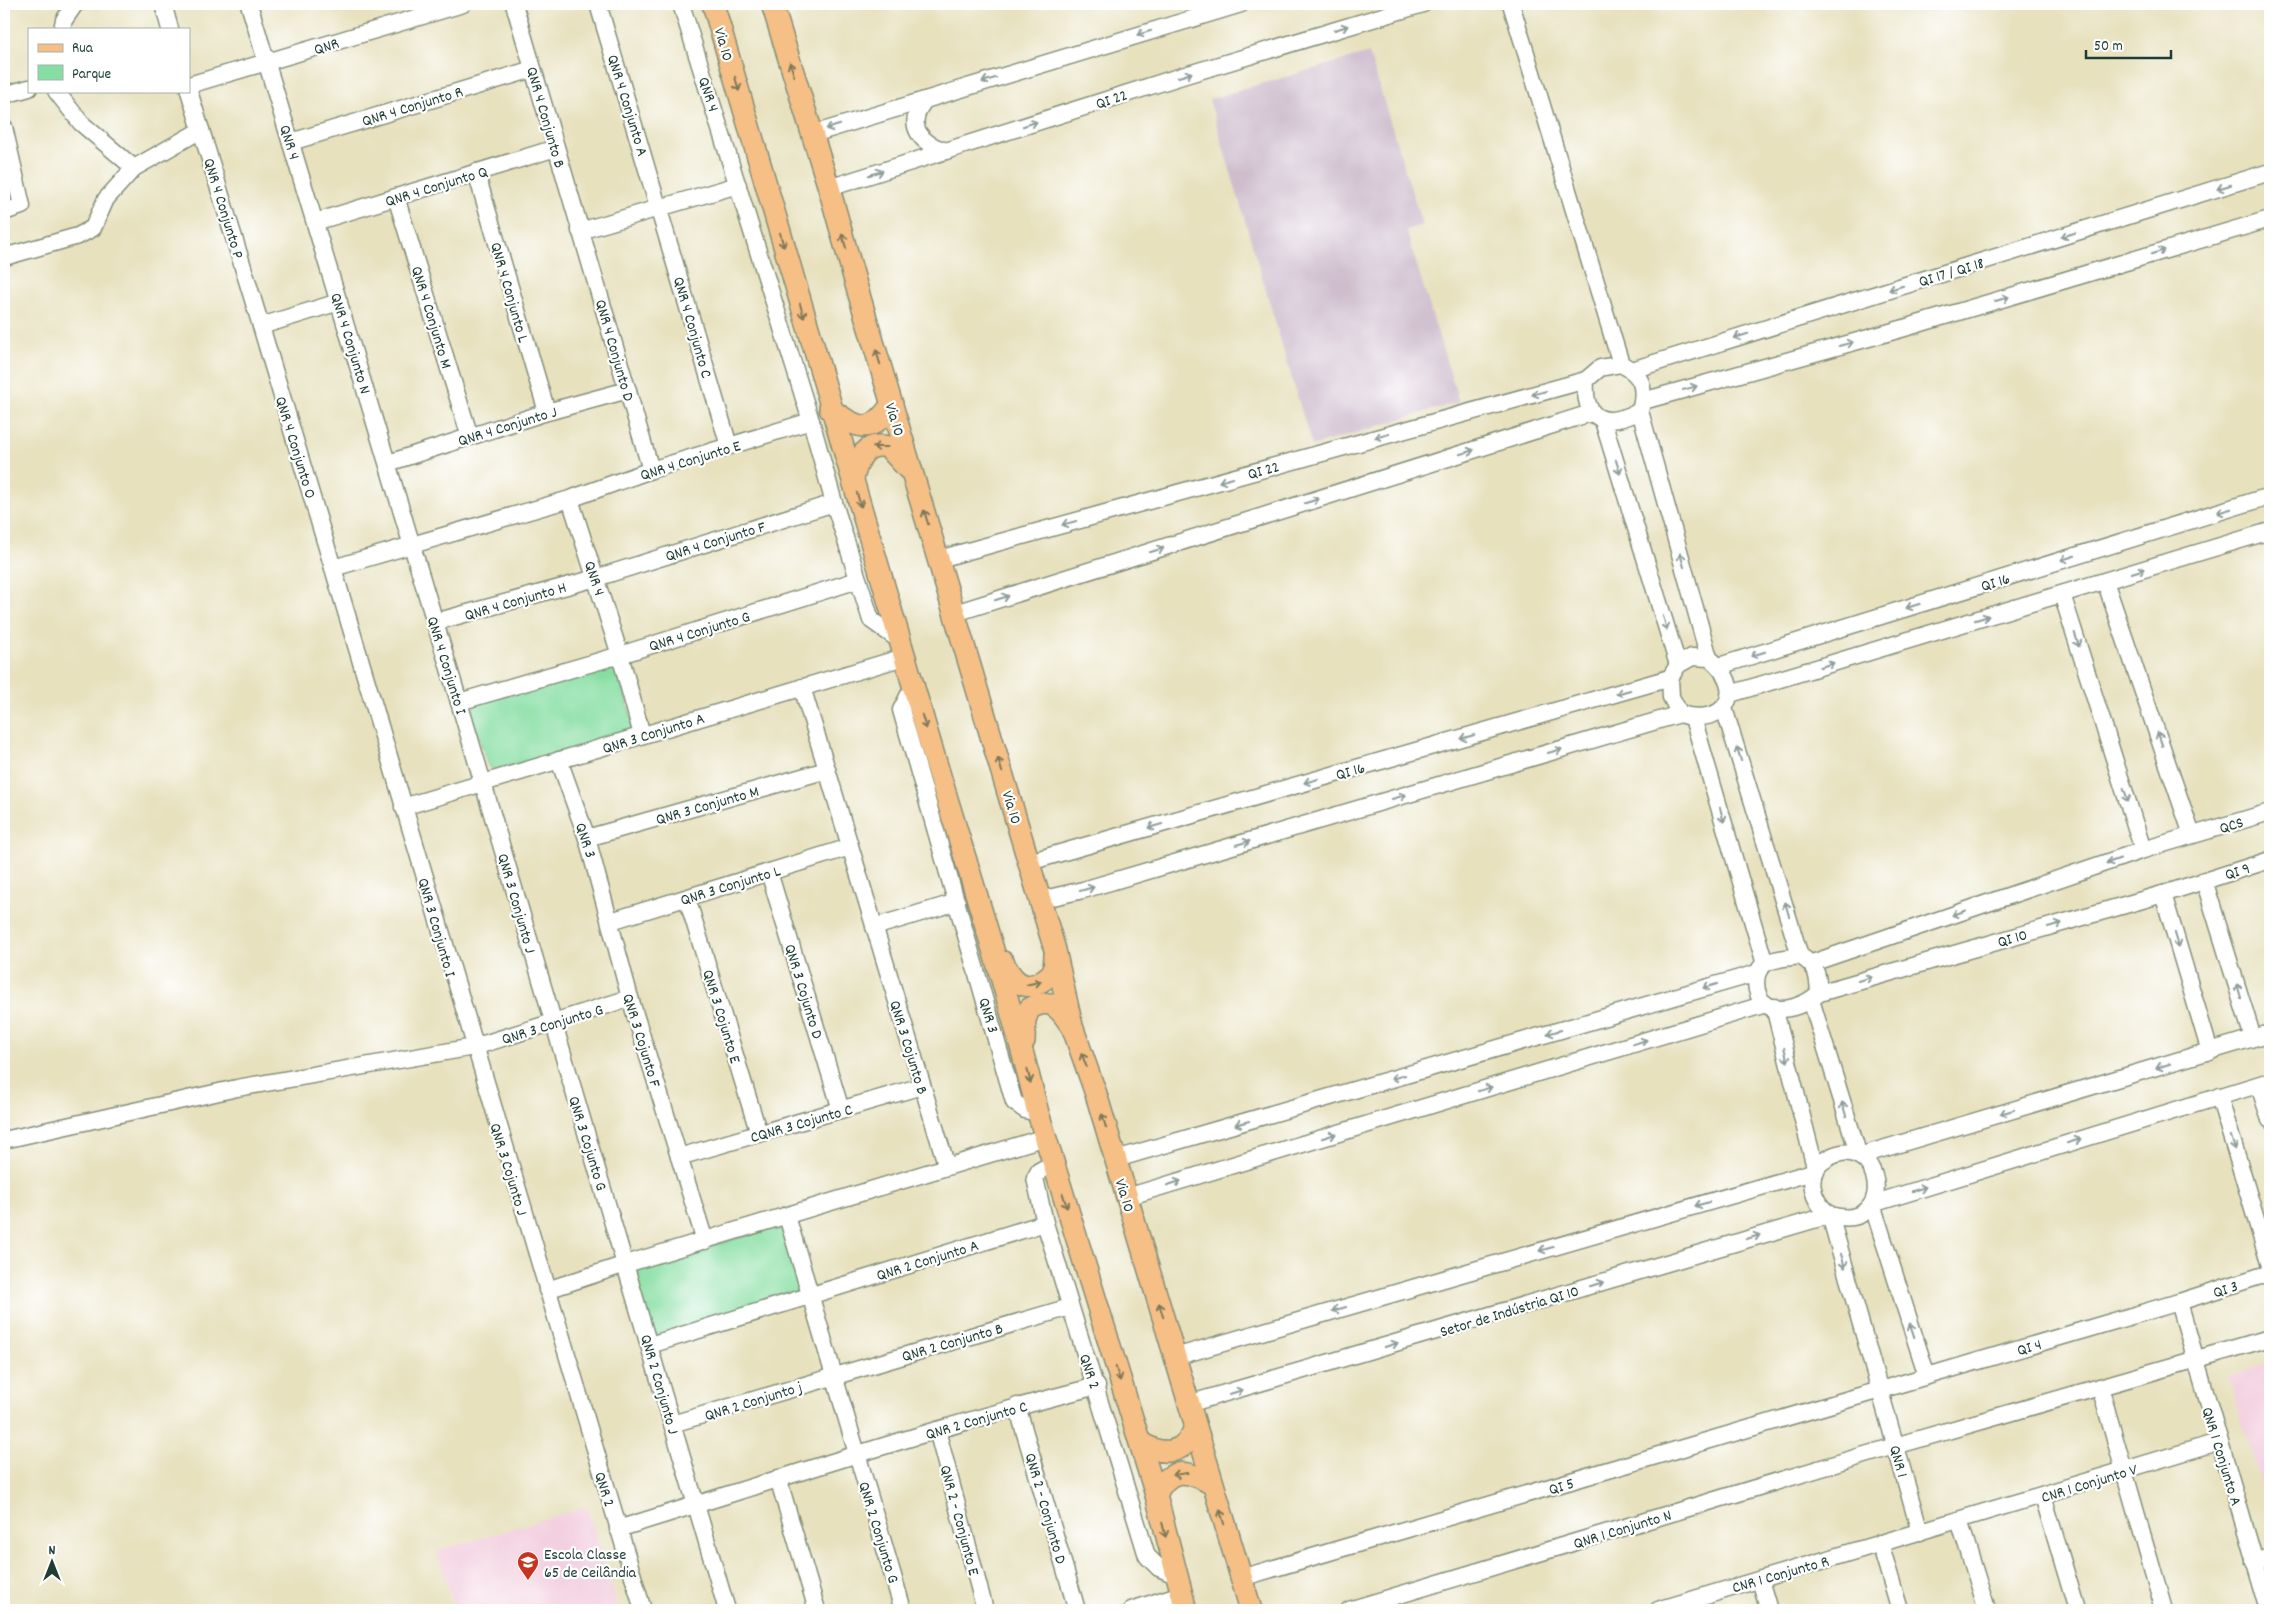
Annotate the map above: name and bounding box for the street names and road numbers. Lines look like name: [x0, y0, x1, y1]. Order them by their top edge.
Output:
street label: Via 10: [707, 25, 738, 64]
street label: QNR: [311, 33, 342, 62]
street label: QNR 4 Conjunto A: [600, 52, 653, 160]
street label: QNR 4 Conjunto B: [519, 64, 570, 171]
street label: QNR 4: [691, 74, 724, 115]
street label: QNR 4 Conjunto R: [359, 81, 466, 134]
street label: QI 22: [1093, 85, 1131, 116]
street label: QNR 4: [272, 122, 305, 163]
street label: QNR 4 Conjunto P: [196, 156, 249, 262]
street label: QNR 4 Conjunto Q: [383, 161, 491, 214]
street label: QNR 4 Conjunto L: [483, 240, 534, 346]
street label: QI 17 / QI 18: [1916, 253, 1987, 294]
street label: QNR 4 Conjunto M: [404, 264, 457, 372]
street label: QNR 4 Conjunto C: [666, 274, 717, 381]
street label: QNR 4 Conjunto N: [323, 290, 376, 397]
street label: QNR 4 Conjunto D: [588, 297, 639, 404]
street label: QNR 4 Conjunto O: [268, 394, 321, 502]
street label: Via 10: [878, 400, 910, 439]
street label: QNR 4 Conjunto J: [455, 401, 560, 453]
street label: QNR 4 Conjunto E: [638, 435, 744, 488]
street label: QI 22: [1245, 456, 1282, 487]
street label: QNR 4 Conjunto F: [663, 516, 769, 569]
street label: QNR 4: [577, 558, 610, 599]
street label: QI 16: [1978, 568, 2013, 599]
street label: QNR 4 Conjunto H: [462, 577, 569, 628]
street label: QNR 4 Conjunto G: [646, 606, 753, 659]
street label: QNR 4 Conjunto I: [420, 614, 471, 718]
street label: QNR 3 Conjunto A: [600, 708, 708, 761]
street label: QI 16: [1333, 757, 1368, 787]
street label: QNR 3 Conjunto M: [653, 781, 762, 832]
street label: Via 10: [995, 788, 1027, 827]
street label: QCS: [2217, 812, 2247, 841]
street label: QNR 3: [568, 820, 601, 861]
street label: QNR 3 Conjunto J: [490, 851, 541, 956]
street label: QI 9: [2222, 858, 2253, 887]
street label: QNR 3 Conjunto L: [678, 860, 784, 913]
street label: QNR 3 Conjunto I: [410, 875, 461, 980]
street label: QI 10: [1995, 924, 2030, 955]
street label: QNR 3 Cojunto D: [777, 942, 828, 1042]
street label: QNR 3 Cojunto E: [695, 967, 746, 1067]
street label: QNR 3 Cojunto F: [615, 991, 666, 1090]
street label: QNR 3: [972, 995, 1004, 1036]
street label: QNR 3 Cojunto B: [882, 998, 933, 1098]
street label: QNR 3 Conjunto G: [499, 999, 606, 1052]
street label: QNR 3 Cojunto G: [561, 1094, 612, 1194]
street label: CQNR 3 Cojunto C: [748, 1099, 856, 1150]
street label: QNR 3 Cojunto J: [483, 1121, 533, 1219]
street label: Via 10: [1108, 1176, 1140, 1215]
street label: QNR 2 Conjunto A: [874, 1235, 982, 1288]
street label: QI 3: [2210, 1276, 2241, 1305]
street label: Setor de Indústria QI 10: [1437, 1280, 1582, 1345]
street label: QNR 2 Conjunto B: [899, 1318, 1006, 1369]
street label: QNR 2 Conjunto J: [633, 1332, 684, 1437]
street label: QI 4: [2015, 1334, 2045, 1363]
street label: QNR 2: [1072, 1351, 1105, 1392]
street label: QNR 2 Conjunto j: [702, 1377, 805, 1428]
street label: QNR 2 Conjunto C: [923, 1396, 1030, 1447]
street label: QNR 1 Conjunto A: [2195, 1405, 2247, 1509]
street label: QNR 1: [1882, 1443, 1913, 1480]
street label: QNR 2 - Conjunto D: [1018, 1451, 1071, 1567]
street label: CNR 1 Conjunto V: [2039, 1459, 2141, 1510]
street label: QNR 2 - Conjunto E: [933, 1463, 985, 1579]
street label: QNR 2: [587, 1469, 620, 1510]
street label: QI 5: [1546, 1473, 1577, 1502]
street label: QNR 2 Conjunto G: [851, 1479, 904, 1586]
street label: QNR 1 Conjunto N: [1571, 1505, 1675, 1556]
street label: CNR 1 Conjunto R: [1730, 1551, 1832, 1600]

